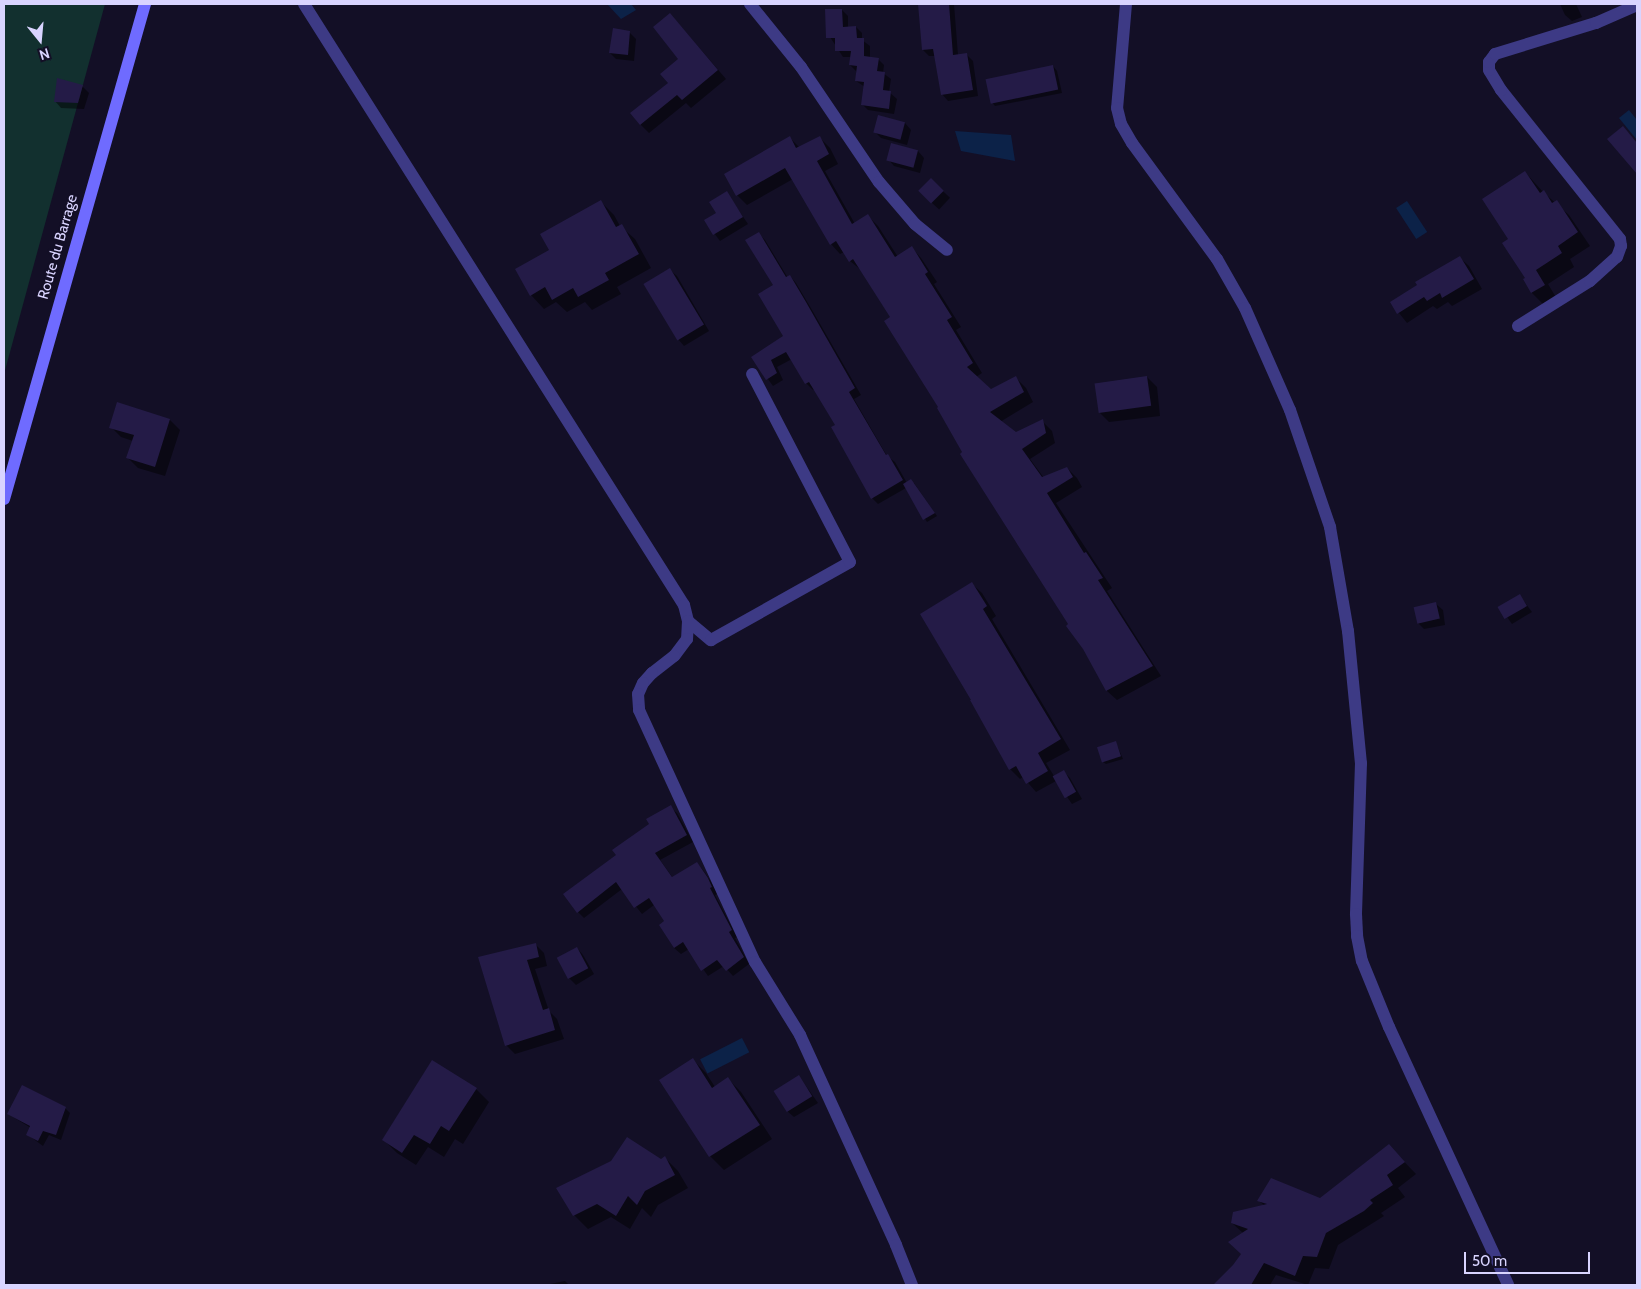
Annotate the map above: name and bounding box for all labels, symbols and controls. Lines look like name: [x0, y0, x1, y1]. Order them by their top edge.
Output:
north arrow: [15, 15, 65, 65]
text: N: [37, 44, 52, 64]
street label: Route du Barrage: [34, 192, 82, 302]
scale bar: [1466, 1242, 1592, 1274]
text: 50 m: [1472, 1252, 1507, 1270]

